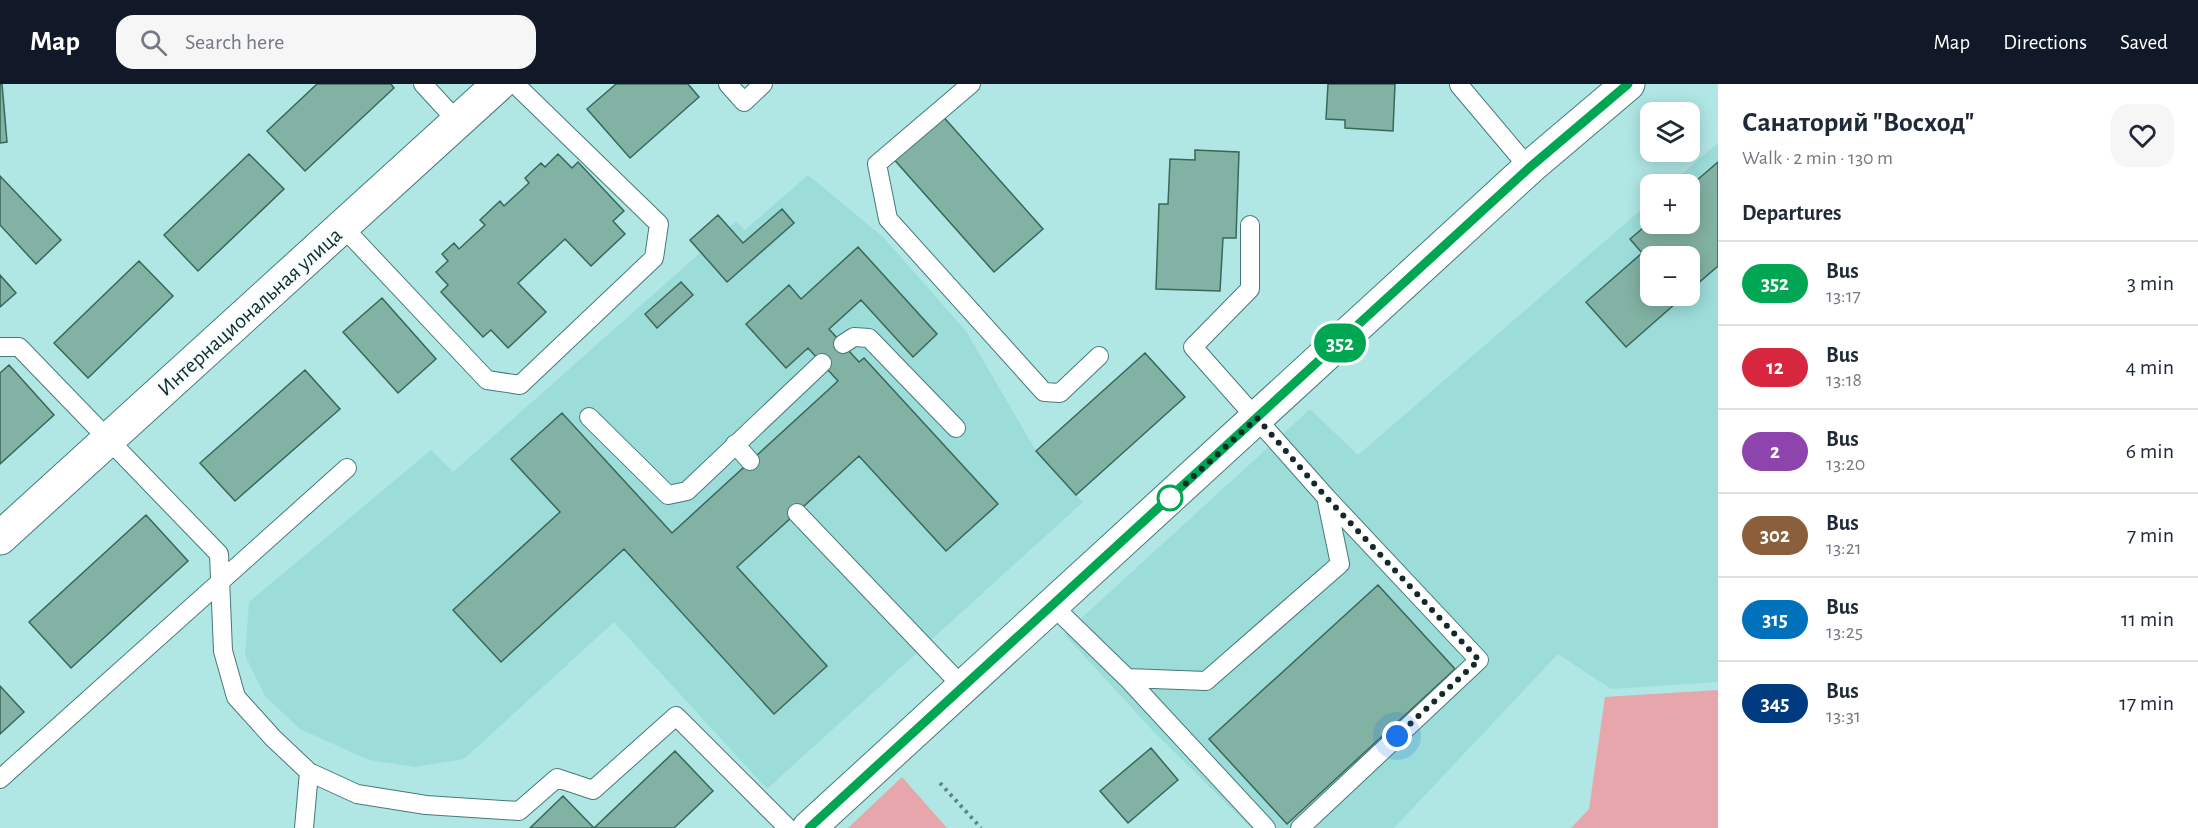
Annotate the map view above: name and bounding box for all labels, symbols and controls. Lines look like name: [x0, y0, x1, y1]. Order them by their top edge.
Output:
search box: [116, 15, 536, 69]
icon: search: [137, 26, 170, 59]
text: Map: [30, 28, 80, 56]
text: Search here: [185, 31, 284, 53]
text: Map: [1934, 32, 1970, 53]
text: Directions: [2003, 32, 2087, 53]
text: Saved: [2120, 32, 2168, 53]
map controls: [1640, 102, 1700, 306]
button: layers: [1640, 102, 1700, 162]
button: heart: [2111, 104, 2174, 167]
text: Санаторий "Восход": [1742, 109, 1975, 137]
text: Walk · 2 min · 130 m: [1742, 148, 1893, 168]
button: +: [1640, 174, 1700, 234]
text: Departures: [1742, 202, 1842, 224]
street label: Интернациональная улица: [153, 223, 346, 400]
button: −: [1640, 246, 1700, 306]
text: Bus: [1826, 260, 1859, 282]
text: 3 min: [2127, 272, 2174, 294]
text: 352: [1761, 273, 1789, 294]
text: 13:17: [1826, 286, 1861, 306]
line badge: 352: [1306, 324, 1374, 362]
text: 352: [1326, 333, 1354, 354]
text: Bus: [1826, 344, 1859, 366]
text: 4 min: [2126, 356, 2174, 378]
text: 12: [1766, 357, 1784, 378]
text: 13:18: [1826, 370, 1862, 390]
text: Bus: [1826, 428, 1859, 450]
text: 6 min: [2126, 440, 2174, 462]
text: 2: [1770, 441, 1780, 462]
text: 13:20: [1826, 454, 1865, 474]
unlabelled marker: [1157, 485, 1183, 511]
text: Bus: [1826, 512, 1859, 534]
text: 7 min: [2127, 524, 2174, 546]
text: 302: [1760, 525, 1790, 546]
text: 13:21: [1826, 538, 1862, 558]
text: Bus: [1826, 596, 1859, 618]
text: 11 min: [2121, 608, 2174, 630]
text: 315: [1762, 609, 1788, 630]
text: 13:25: [1826, 622, 1863, 642]
text: Bus: [1826, 680, 1859, 702]
text: 17 min: [2119, 692, 2174, 714]
text: 345: [1761, 693, 1789, 714]
text: 13:31: [1826, 706, 1861, 726]
your location: [1382, 721, 1412, 751]

